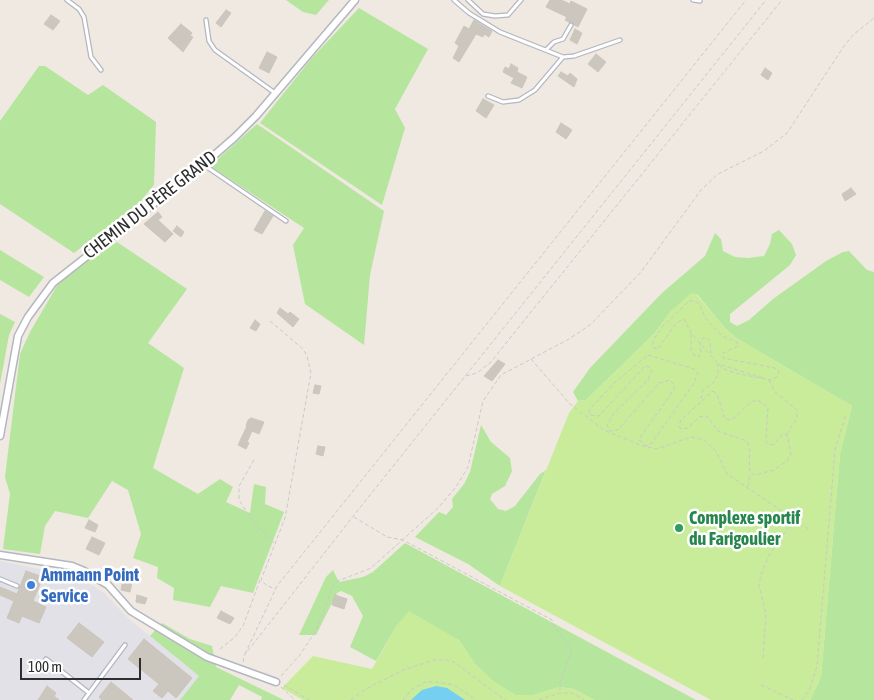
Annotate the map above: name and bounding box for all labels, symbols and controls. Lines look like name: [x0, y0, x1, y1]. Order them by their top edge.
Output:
street label: CHEMIN DU PÈRE GRAND: [79, 146, 221, 264]
place label: Complexe sportif du Farigoulier: [689, 507, 800, 550]
marker: Complexe sportif du Farigoulier: [673, 522, 685, 534]
place label: Ammann Point Service: [41, 564, 139, 606]
marker: Ammann Point Service: [25, 579, 37, 591]
scale bar: [22, 648, 144, 680]
text: 100 m: [28, 658, 62, 675]

